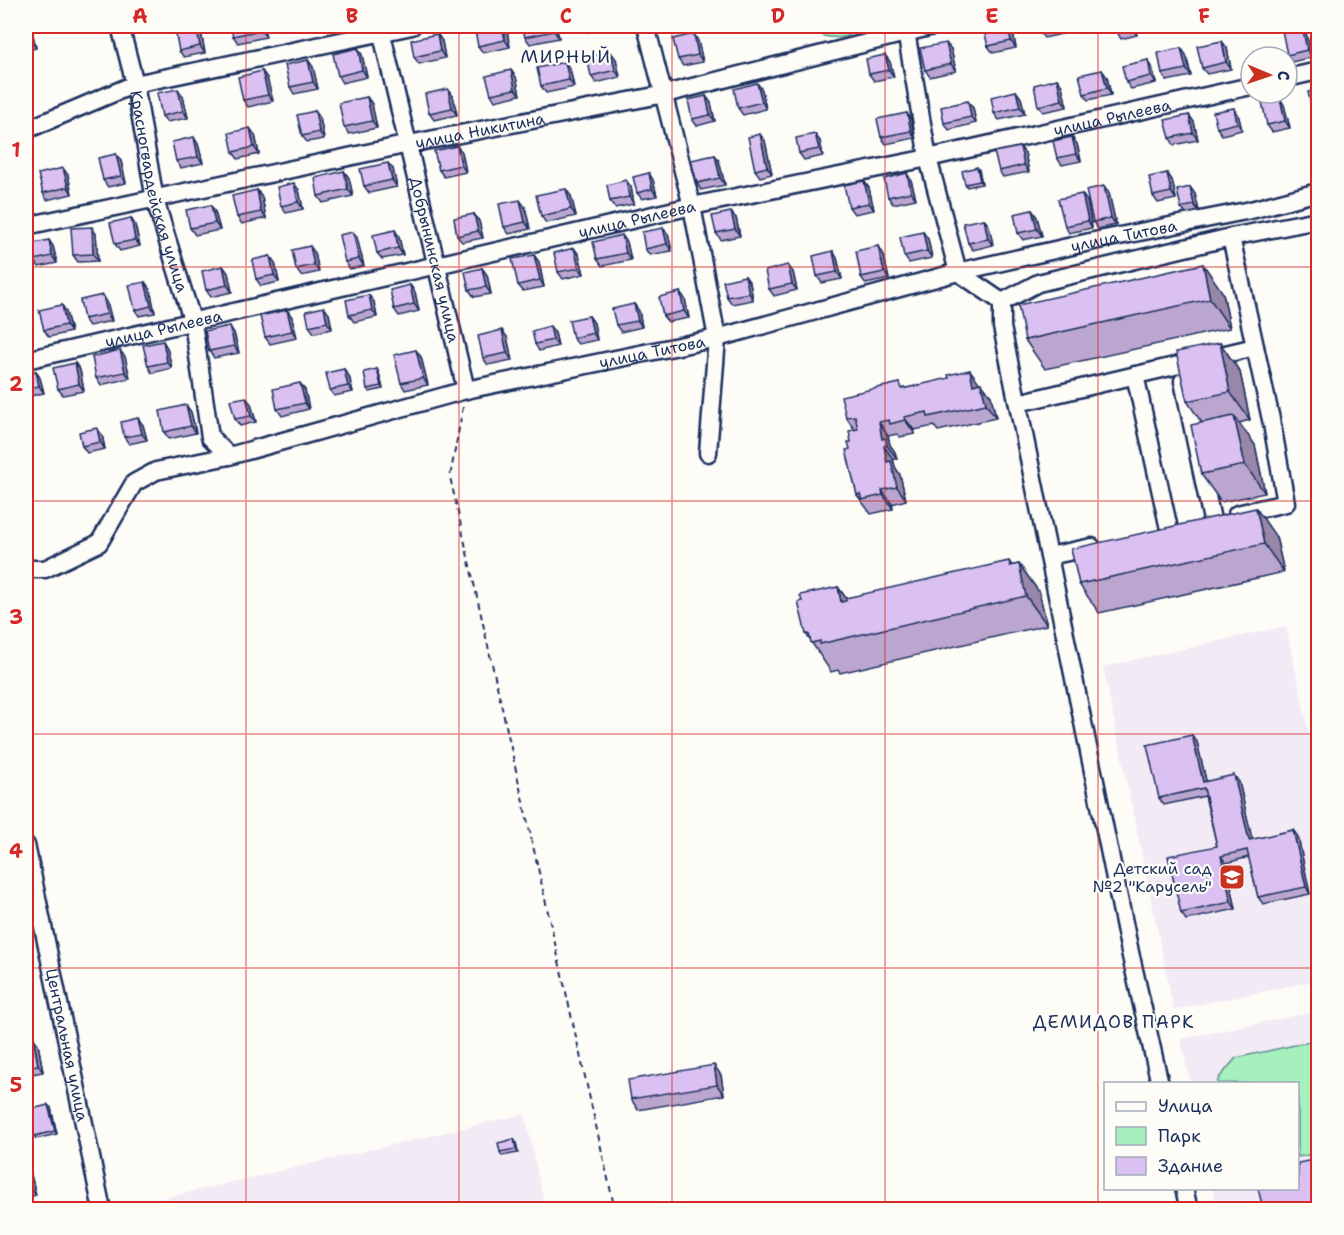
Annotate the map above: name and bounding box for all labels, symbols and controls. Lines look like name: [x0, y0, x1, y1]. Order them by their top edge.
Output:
text: A: [132, 3, 148, 29]
text: B: [346, 3, 358, 29]
text: C: [560, 3, 572, 29]
text: D: [771, 3, 785, 29]
text: E: [985, 3, 999, 29]
text: F: [1198, 3, 1210, 29]
district label: МИРНЫЙ: [521, 45, 611, 69]
north arrow: [1239, 45, 1299, 105]
text: С: [1273, 70, 1294, 81]
street label: Красногвардейская улица: [126, 89, 193, 295]
street label: улица Рылеева: [1051, 94, 1173, 140]
street label: улица Никитина: [413, 107, 547, 153]
text: 1: [11, 137, 21, 163]
street label: Добрынинская улица: [405, 175, 465, 345]
street label: улица Рылеева: [576, 195, 698, 242]
street label: улица Титова: [1069, 214, 1179, 256]
street label: улица Рылеева: [103, 305, 224, 352]
street label: улица Титова: [597, 330, 707, 373]
text: 2: [9, 371, 23, 397]
text: 3: [9, 604, 23, 630]
text: 4: [9, 838, 23, 864]
place label: Детский сад №2 "Карусель": [1092, 858, 1212, 897]
school or university icon: Детский сад №2 "Карусель": [1217, 862, 1247, 892]
street label: Центральная улица: [41, 966, 94, 1123]
district label: ДЕМИДОВ ПАРК: [1033, 1010, 1195, 1034]
text: 5: [10, 1072, 22, 1098]
legend: [1104, 1082, 1299, 1190]
text: Улица: [1158, 1094, 1212, 1118]
text: Парк: [1158, 1124, 1201, 1148]
text: Здание: [1158, 1154, 1223, 1178]

